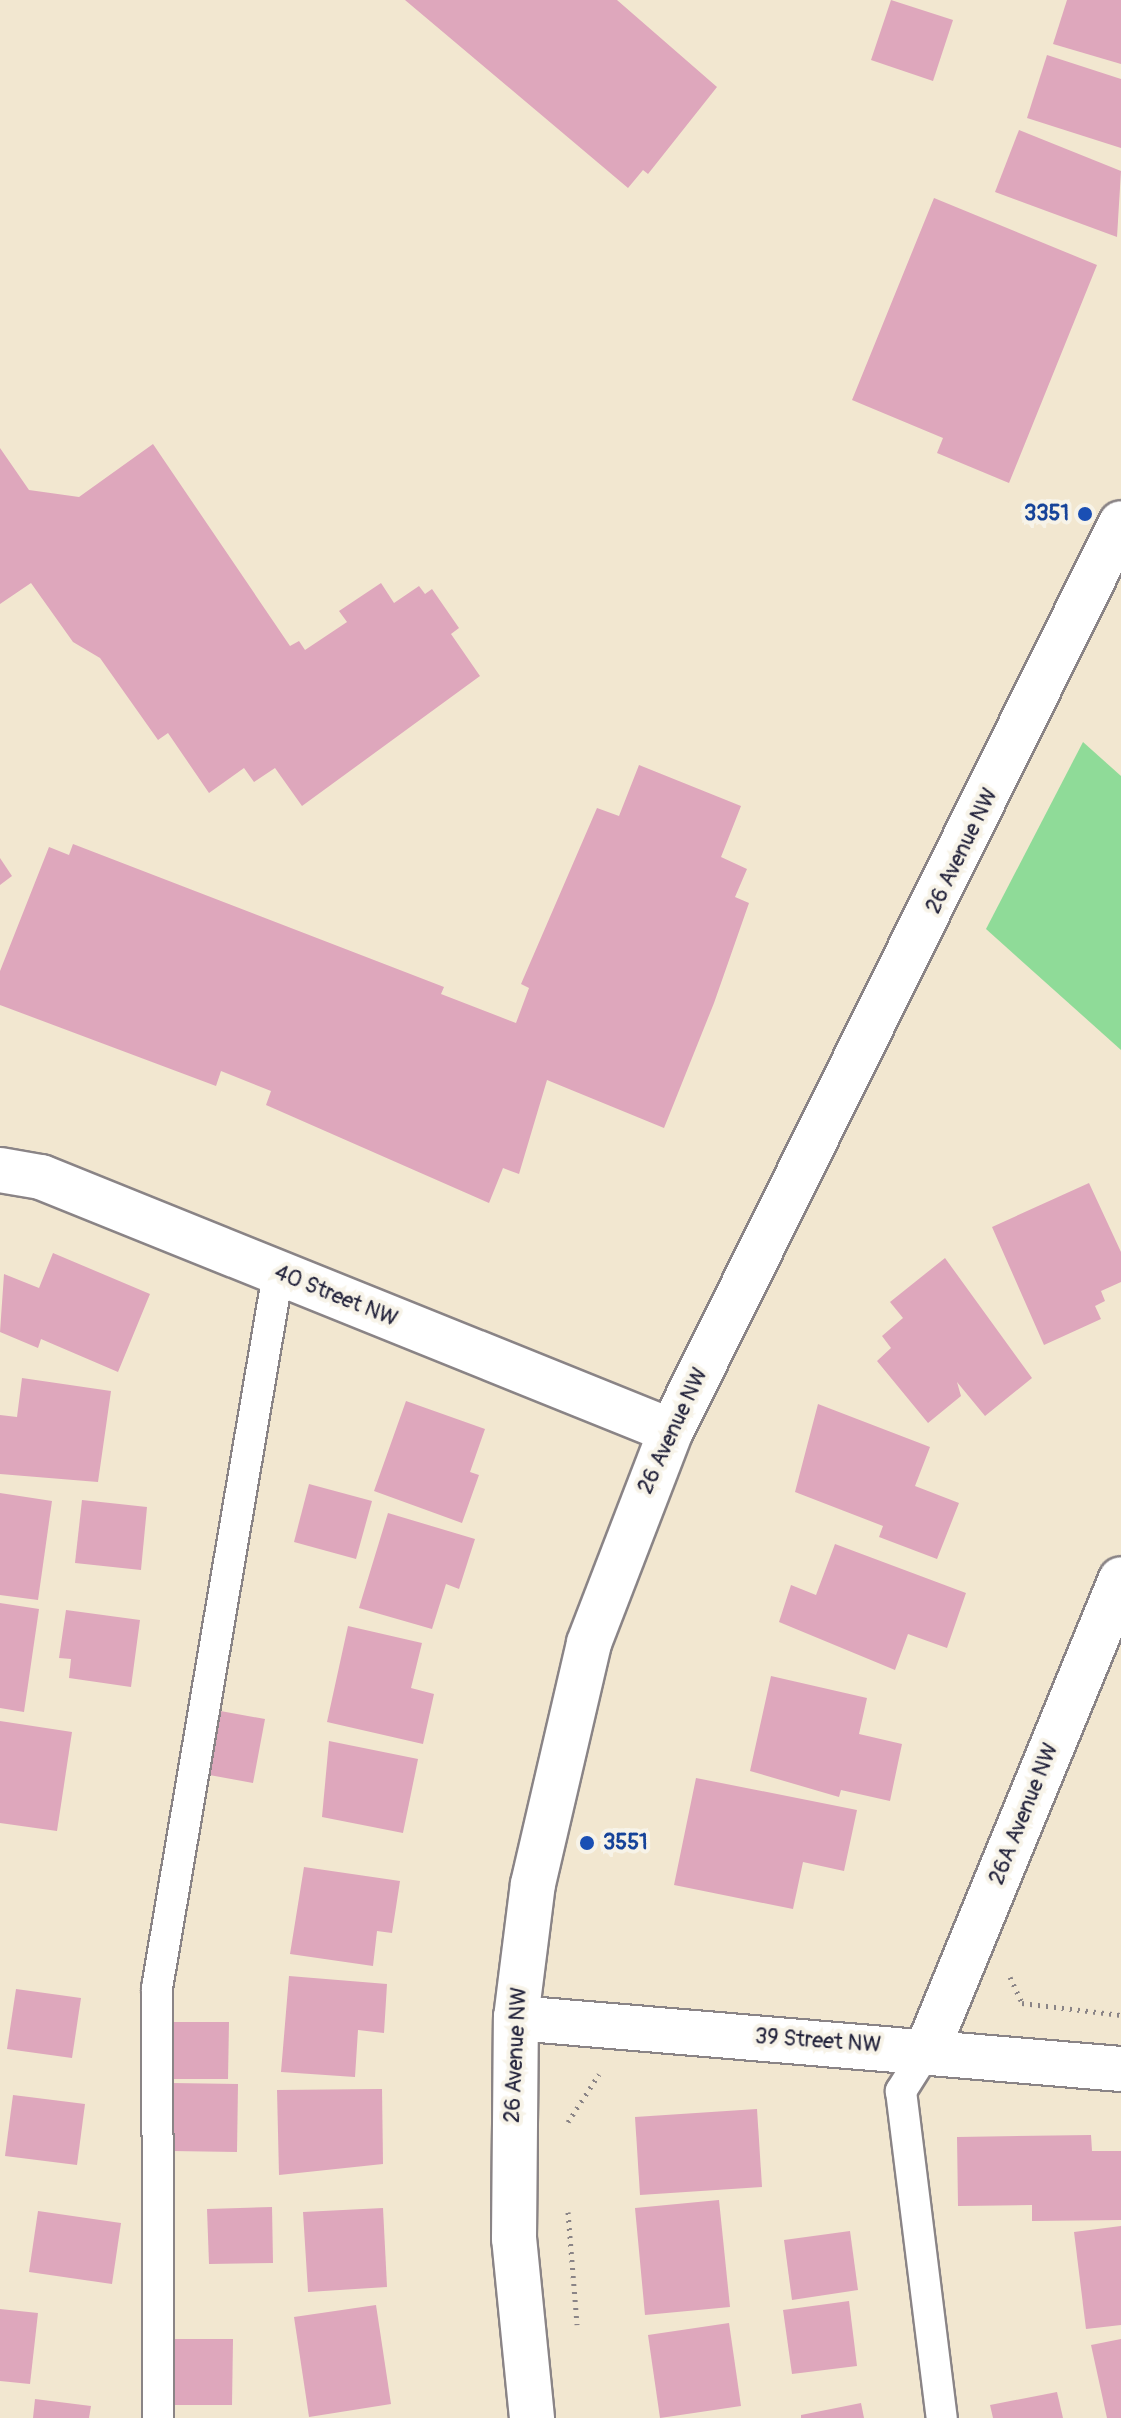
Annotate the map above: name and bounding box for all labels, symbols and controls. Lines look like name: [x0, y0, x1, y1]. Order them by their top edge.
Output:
place label: 3351: [1024, 501, 1069, 527]
marker: 3351: [1076, 505, 1094, 523]
street label: 26 Avenue NW: [920, 784, 1004, 918]
street label: 40 Street NW: [270, 1259, 402, 1333]
street label: 26 Avenue NW: [632, 1364, 714, 1498]
street label: 26A Avenue NW: [984, 1739, 1064, 1889]
place label: 3551: [603, 1830, 648, 1856]
marker: 3551: [578, 1834, 596, 1852]
street label: 26 Avenue NW: [499, 1986, 533, 2124]
street label: 39 Street NW: [754, 2023, 882, 2059]

